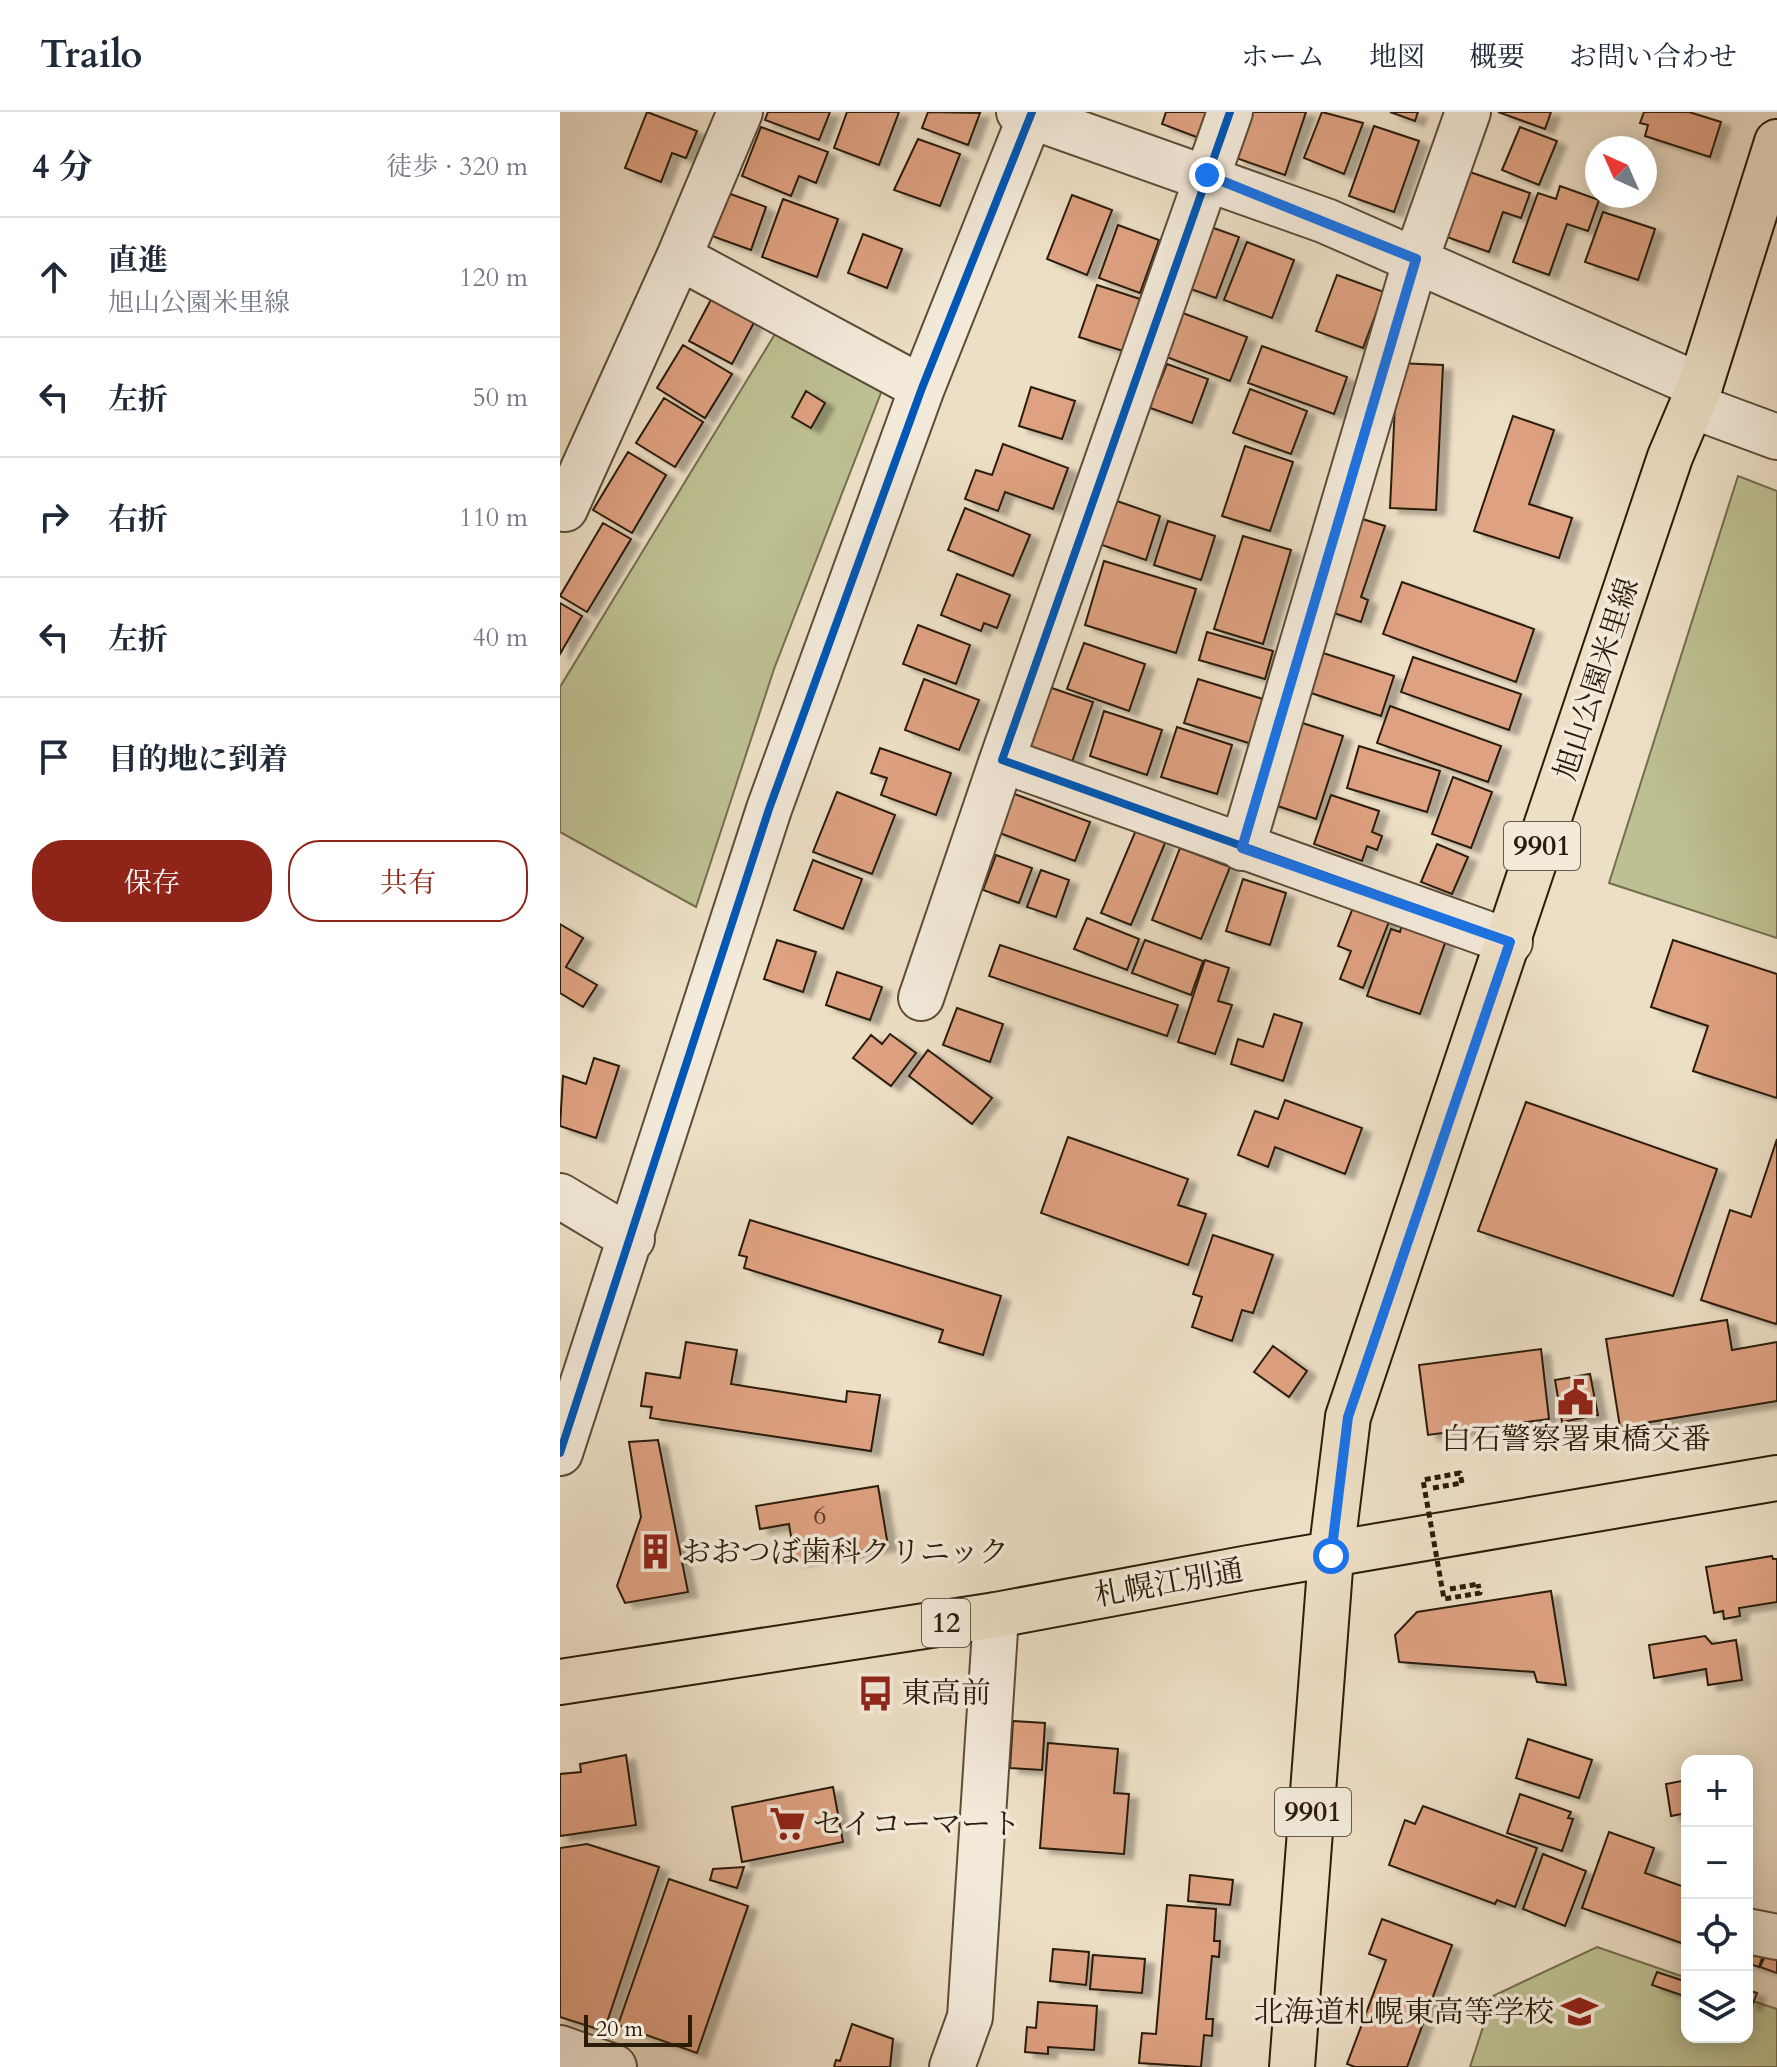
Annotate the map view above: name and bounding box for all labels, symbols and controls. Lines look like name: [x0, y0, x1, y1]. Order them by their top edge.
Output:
text: Trailo: [40, 29, 142, 81]
text: ホーム: [1241, 38, 1325, 76]
text: 地図: [1369, 38, 1425, 76]
text: 概要: [1469, 38, 1525, 76]
text: お問い合わせ: [1569, 38, 1737, 76]
north arrow: [1585, 136, 1657, 208]
text: 4 分: [32, 144, 93, 190]
text: 徒歩 · 320 m: [387, 149, 528, 184]
route end: [1189, 157, 1225, 193]
text: 直進: [108, 240, 168, 281]
icon: ahead: [32, 255, 76, 299]
text: 120 m: [459, 260, 528, 295]
text: 旭山公園米里線: [108, 285, 290, 320]
icon: left: [32, 375, 76, 419]
text: 左折: [108, 379, 168, 420]
text: 50 m: [472, 380, 528, 415]
icon: right: [32, 495, 76, 539]
text: 右折: [108, 499, 168, 540]
text: 110 m: [459, 500, 528, 535]
street label: 旭山公園米里線: [1545, 573, 1649, 785]
icon: left: [32, 615, 76, 659]
text: 左折: [108, 619, 168, 660]
text: 40 m: [472, 620, 528, 655]
icon: arrive: [32, 735, 76, 779]
text: 目的地に到着: [108, 739, 288, 780]
road number: 9901: [1504, 822, 1580, 870]
button: 保存: [32, 840, 272, 922]
button: 共有: [288, 840, 528, 922]
public building icon: 白石警察署東橋交番: [1557, 1379, 1595, 1417]
place label: 白石警察署東橋交番: [1441, 1419, 1711, 1460]
house number: 6: [813, 1498, 827, 1533]
place label: おおつぼ歯科クリニック: [681, 1532, 1009, 1573]
building icon: おおつぼ歯科クリニック: [636, 1533, 674, 1571]
route start: [1313, 1538, 1349, 1574]
street label: 札幌江別通: [1092, 1550, 1246, 1616]
road number: 12: [922, 1599, 970, 1647]
place label: 東高前: [901, 1673, 991, 1714]
bus stop icon: 東高前: [856, 1674, 894, 1712]
map controls: [1681, 1755, 1753, 2043]
button: +: [1681, 1755, 1753, 1827]
road number: 9901: [1275, 1788, 1351, 1836]
place label: セイコーマート: [813, 1804, 1021, 1845]
supermarket icon: セイコーマート: [768, 1805, 806, 1843]
button: −: [1681, 1827, 1753, 1899]
button: locate: [1681, 1899, 1753, 1971]
button: layers: [1681, 1971, 1753, 2043]
place label: 北海道札幌東高等学校: [1254, 1992, 1554, 2033]
school or university icon: 北海道札幌東高等学校: [1561, 1993, 1599, 2031]
scale bar: [584, 2011, 692, 2047]
text: 20 m: [596, 2014, 643, 2044]

